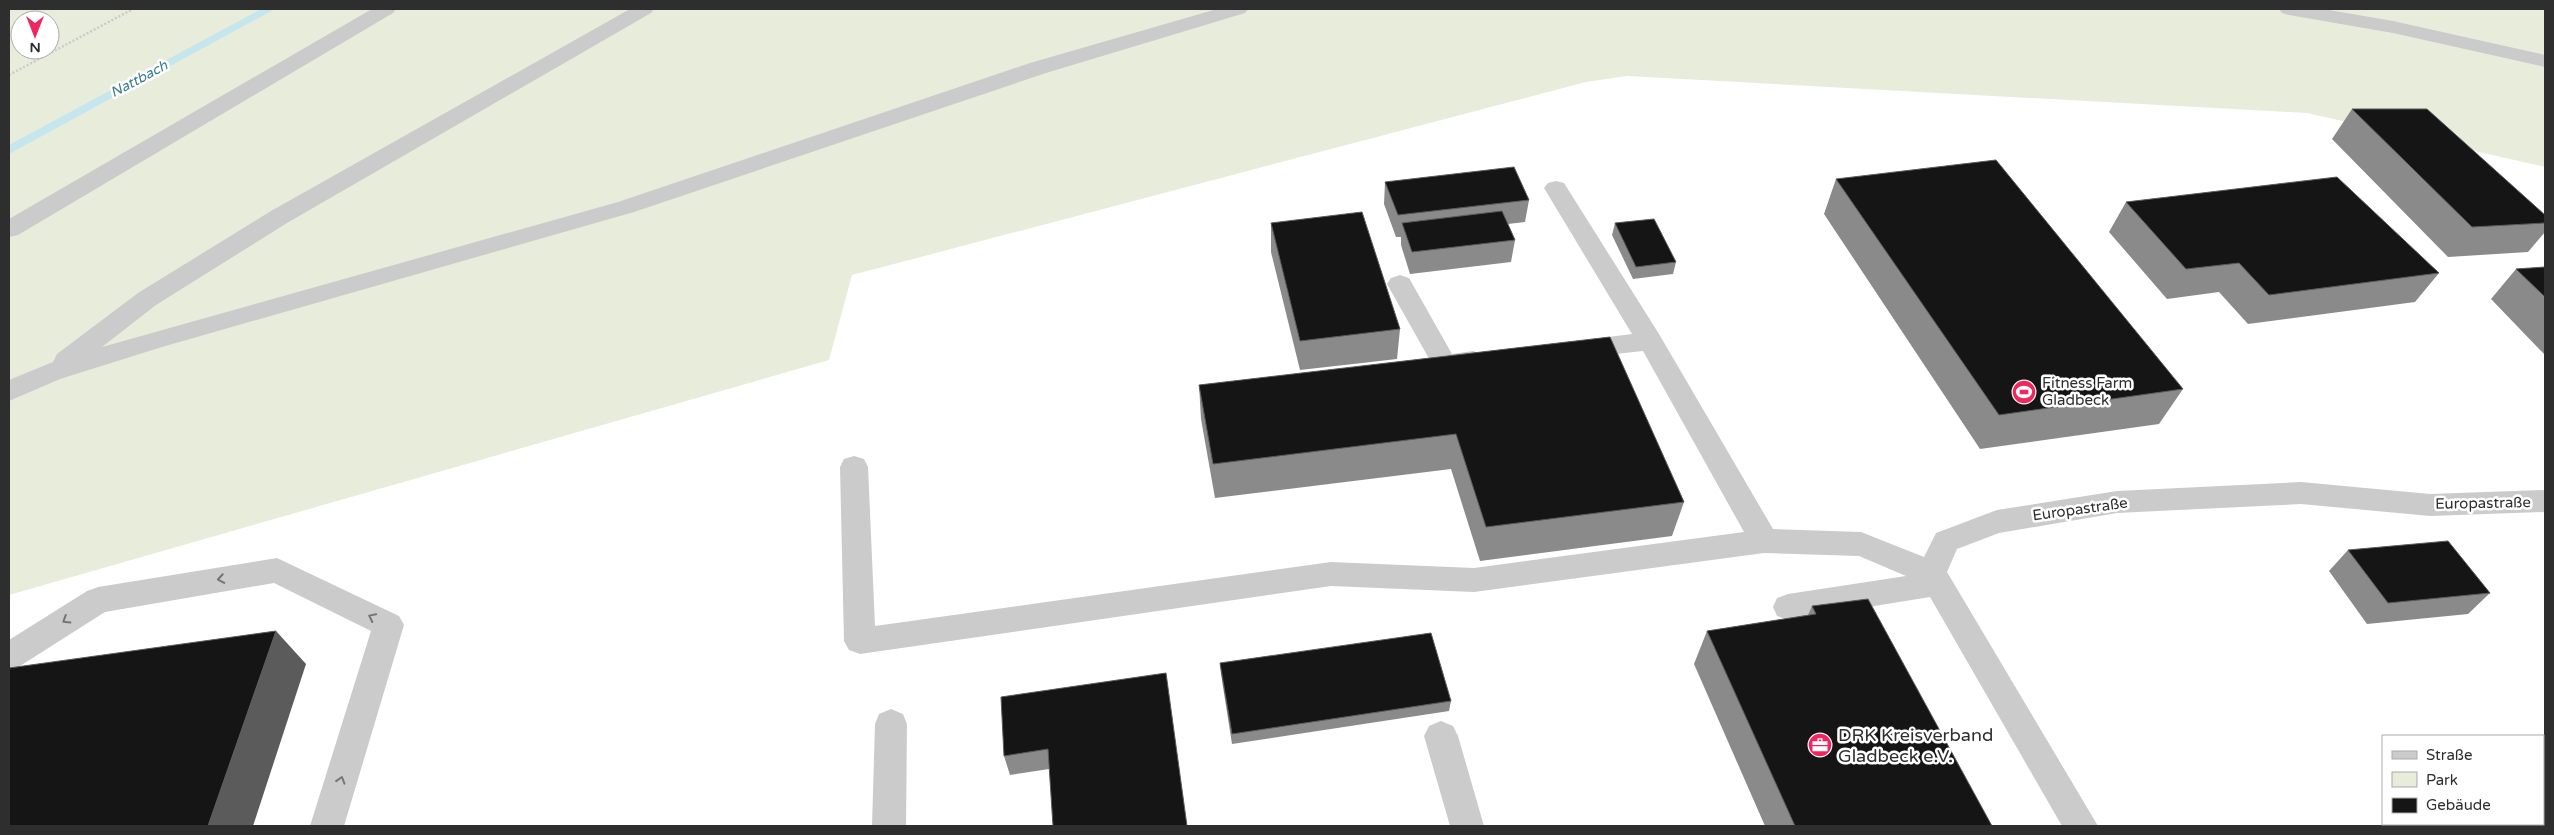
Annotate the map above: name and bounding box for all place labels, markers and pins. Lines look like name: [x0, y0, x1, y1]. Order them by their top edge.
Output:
place label: Fitness Farm Gladbeck: [2042, 374, 2132, 409]
sports icon: Fitness Farm Gladbeck: [2011, 379, 2037, 405]
place label: DRK Kreisverband Gladbeck e.V.: [1838, 724, 1993, 767]
office icon: DRK Kreisverband Gladbeck e.V.: [1807, 732, 1833, 758]

